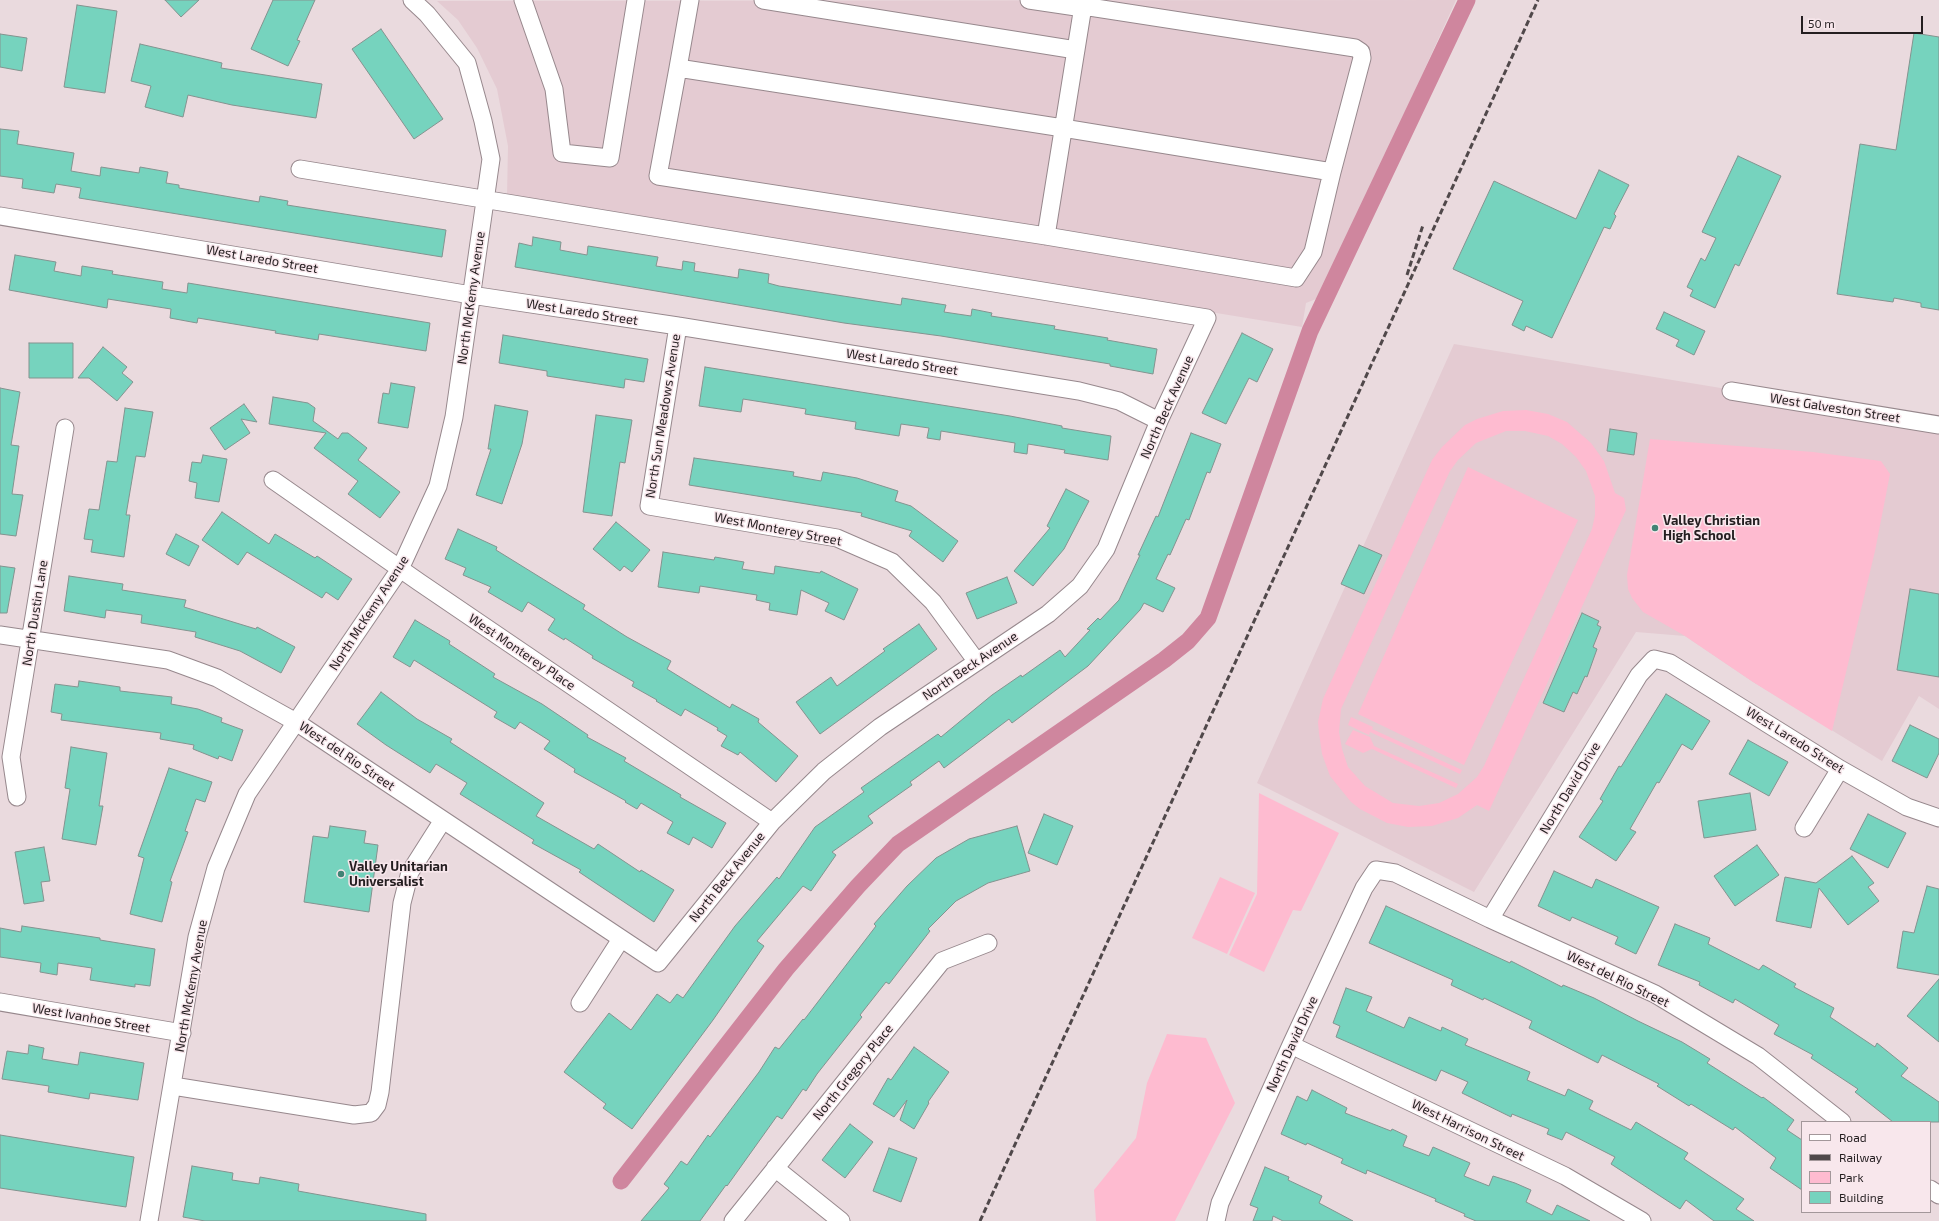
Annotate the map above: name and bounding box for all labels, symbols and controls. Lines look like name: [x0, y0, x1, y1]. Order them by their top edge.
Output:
scale bar: [1803, 8, 1925, 34]
text: 50 m: [1808, 16, 1835, 30]
street label: North McKemy Avenue: [454, 230, 488, 366]
street label: West Laredo Street: [205, 241, 319, 277]
street label: West Laredo Street: [525, 295, 639, 329]
street label: North Sun Meadows Avenue: [642, 333, 684, 499]
street label: West Laredo Street: [845, 345, 959, 379]
street label: North Beck Avenue: [1137, 353, 1197, 461]
street label: West Galveston Street: [1769, 390, 1901, 426]
street label: West Monterey Street: [713, 509, 843, 549]
place label: Valley Christian High School: [1663, 513, 1760, 544]
marker: Valley Christian High School: [1650, 523, 1660, 533]
street label: North McKemy Avenue: [326, 552, 412, 674]
street label: North Dustin Lane: [19, 559, 51, 667]
street label: West Monterey Place: [466, 610, 578, 694]
street label: North Beck Avenue: [919, 628, 1021, 704]
street label: West Laredo Street: [1743, 703, 1847, 777]
street label: West del Rio Street: [296, 718, 398, 794]
street label: North David Drive: [1536, 739, 1604, 837]
street label: North Beck Avenue: [686, 829, 768, 925]
place label: Valley Unitarian Universalist: [349, 859, 448, 890]
marker: Valley Unitarian Universalist: [336, 869, 346, 879]
street label: North McKemy Avenue: [172, 919, 210, 1053]
street label: West del Rio Street: [1564, 947, 1672, 1011]
street label: North David Drive: [1263, 993, 1321, 1095]
street label: West Ivanhoe Street: [31, 1000, 151, 1036]
street label: North Gregory Place: [810, 1021, 896, 1123]
street label: West Harrison Street: [1409, 1096, 1527, 1164]
legend: [1801, 1121, 1931, 1213]
text: Road: [1839, 1130, 1867, 1144]
text: Railway: [1839, 1150, 1882, 1164]
text: Park: [1839, 1170, 1864, 1184]
text: Building: [1839, 1190, 1883, 1204]

